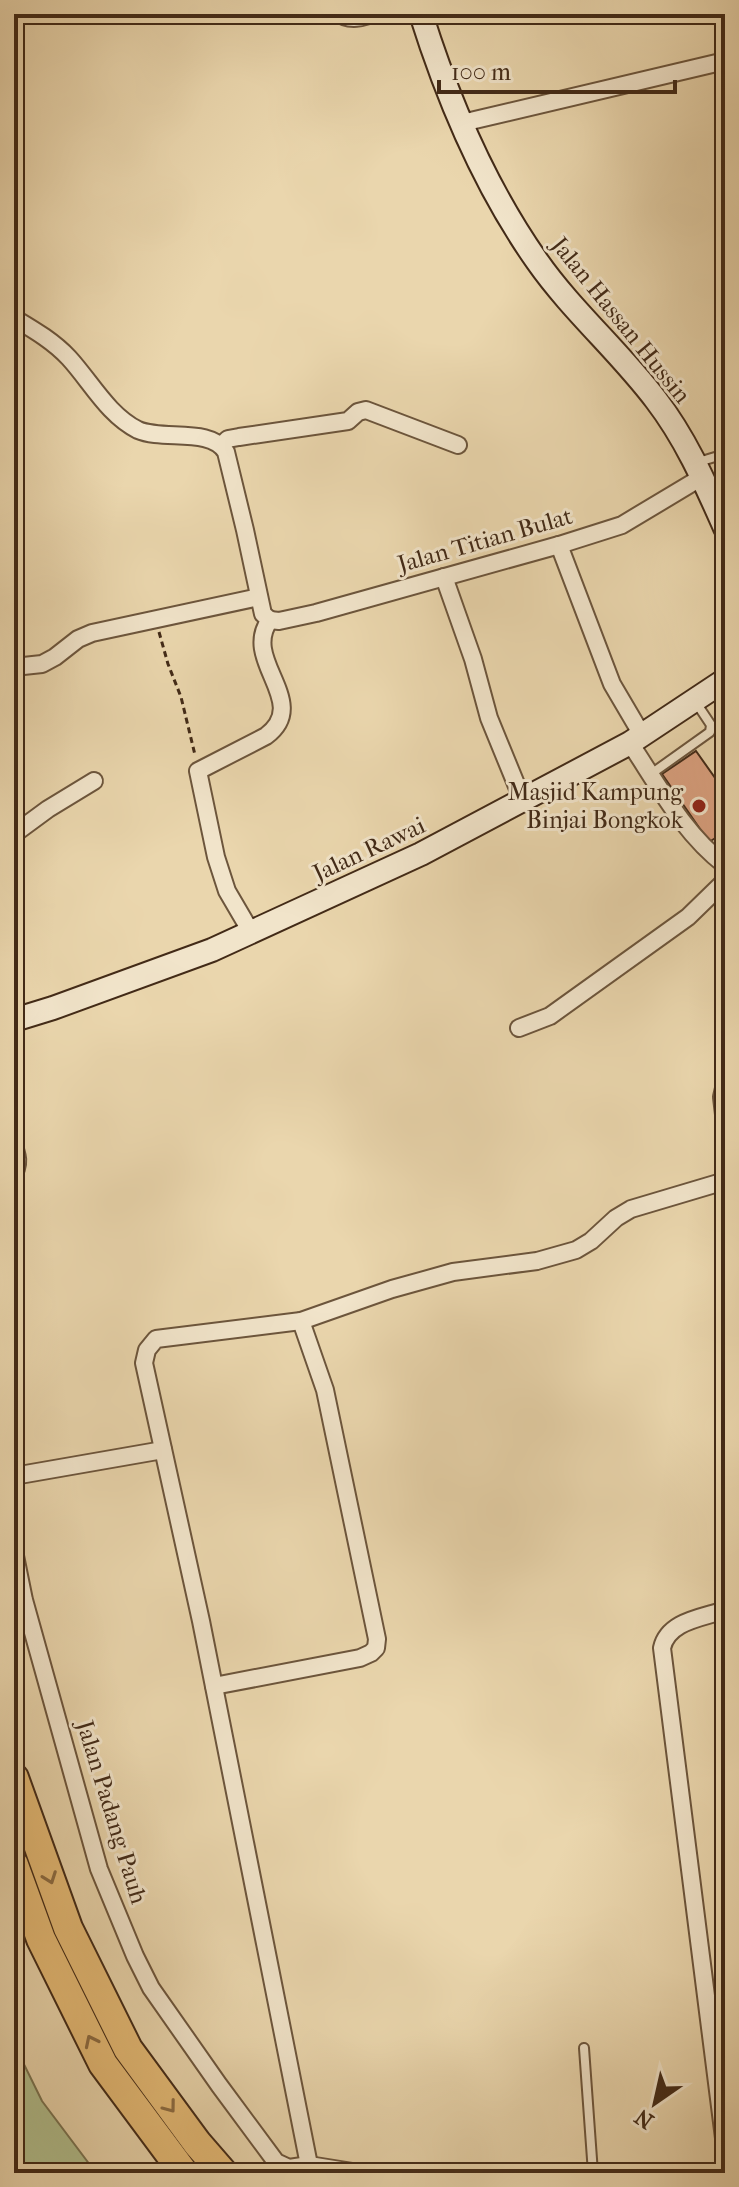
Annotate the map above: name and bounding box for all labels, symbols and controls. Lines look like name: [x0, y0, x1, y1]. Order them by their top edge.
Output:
scale bar: [439, 44, 675, 94]
text: 100 m: [451, 58, 511, 86]
street label: Jalan Hassan Hussin: [544, 230, 697, 409]
street label: Jalan Titian Bulat: [393, 502, 576, 579]
place label: Masjid Kampung Binjai Bongkok: [508, 778, 684, 834]
marker: Masjid Kampung Binjai Bongkok: [690, 797, 708, 815]
street label: Jalan Rawai: [307, 811, 430, 888]
street label: Jalan Padang Pauh: [70, 1715, 153, 1908]
one-way arrow: [40, 1870, 56, 1884]
one-way arrow: [85, 2035, 101, 2049]
north arrow: [615, 2063, 695, 2143]
one-way arrow: [161, 2098, 175, 2112]
text: N: [630, 2103, 659, 2134]

